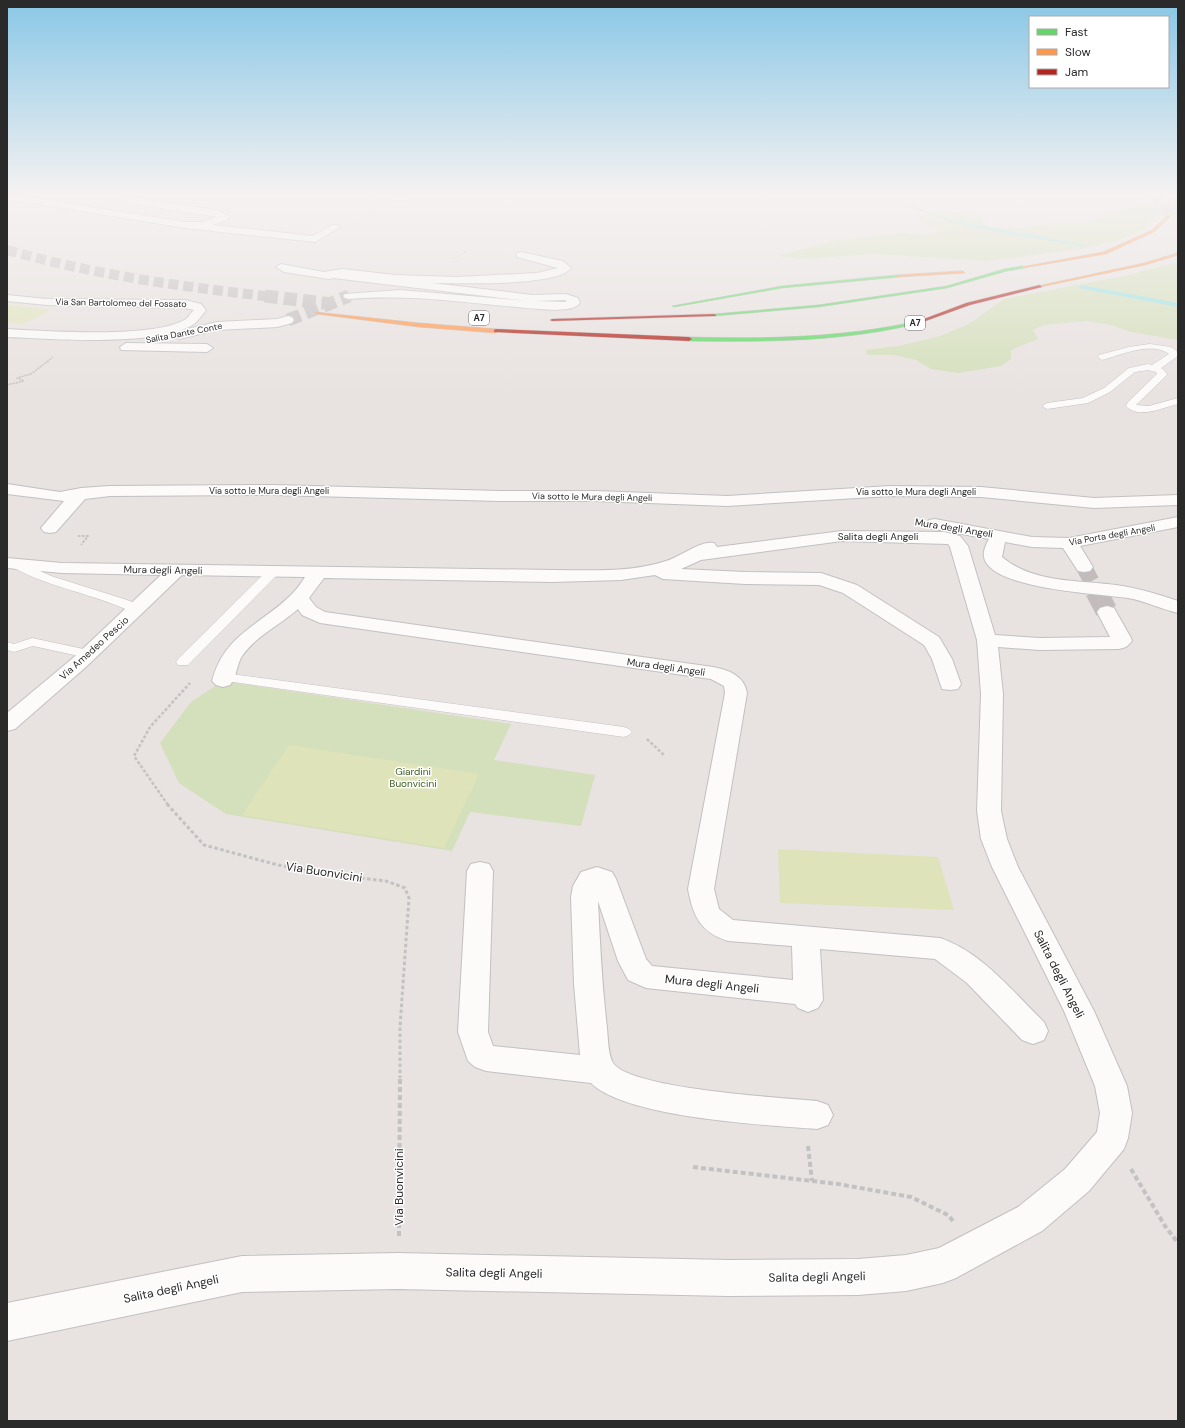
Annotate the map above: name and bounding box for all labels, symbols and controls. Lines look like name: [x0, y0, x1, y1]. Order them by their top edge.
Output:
legend: [1029, 16, 1169, 88]
text: Fast: [1065, 24, 1088, 40]
text: Slow: [1065, 44, 1091, 60]
text: Jam: [1065, 64, 1088, 80]
street label: Via San Bartolomeo del Fossato: [55, 296, 187, 310]
road number: A7: [469, 311, 489, 325]
road number: A7: [905, 316, 925, 330]
street label: Salita Dante Conte: [145, 320, 223, 346]
street label: Via sotto le Mura degli Angeli: [209, 485, 329, 497]
street label: Via sotto le Mura degli Angeli: [856, 486, 976, 498]
street label: Via sotto le Mura degli Angeli: [532, 490, 652, 504]
street label: Mura degli Angeli: [914, 515, 994, 541]
street label: Via Porta degli Angeli: [1068, 521, 1156, 549]
street label: Salita degli Angeli: [838, 530, 918, 543]
street label: Mura degli Angeli: [123, 563, 203, 577]
street label: Via Amedeo Pescio: [56, 613, 132, 683]
street label: Mura degli Angeli: [626, 655, 706, 679]
park label: Giardini Buonvicini: [389, 765, 437, 790]
street label: Via Buonvicini: [285, 858, 364, 886]
street label: Salita degli Angeli: [1030, 927, 1088, 1021]
street label: Mura degli Angeli: [664, 971, 760, 997]
street label: Via Buonvicini: [391, 1148, 407, 1226]
street label: Salita degli Angeli: [445, 1264, 543, 1282]
street label: Salita degli Angeli: [768, 1268, 866, 1286]
street label: Salita degli Angeli: [122, 1271, 220, 1307]

